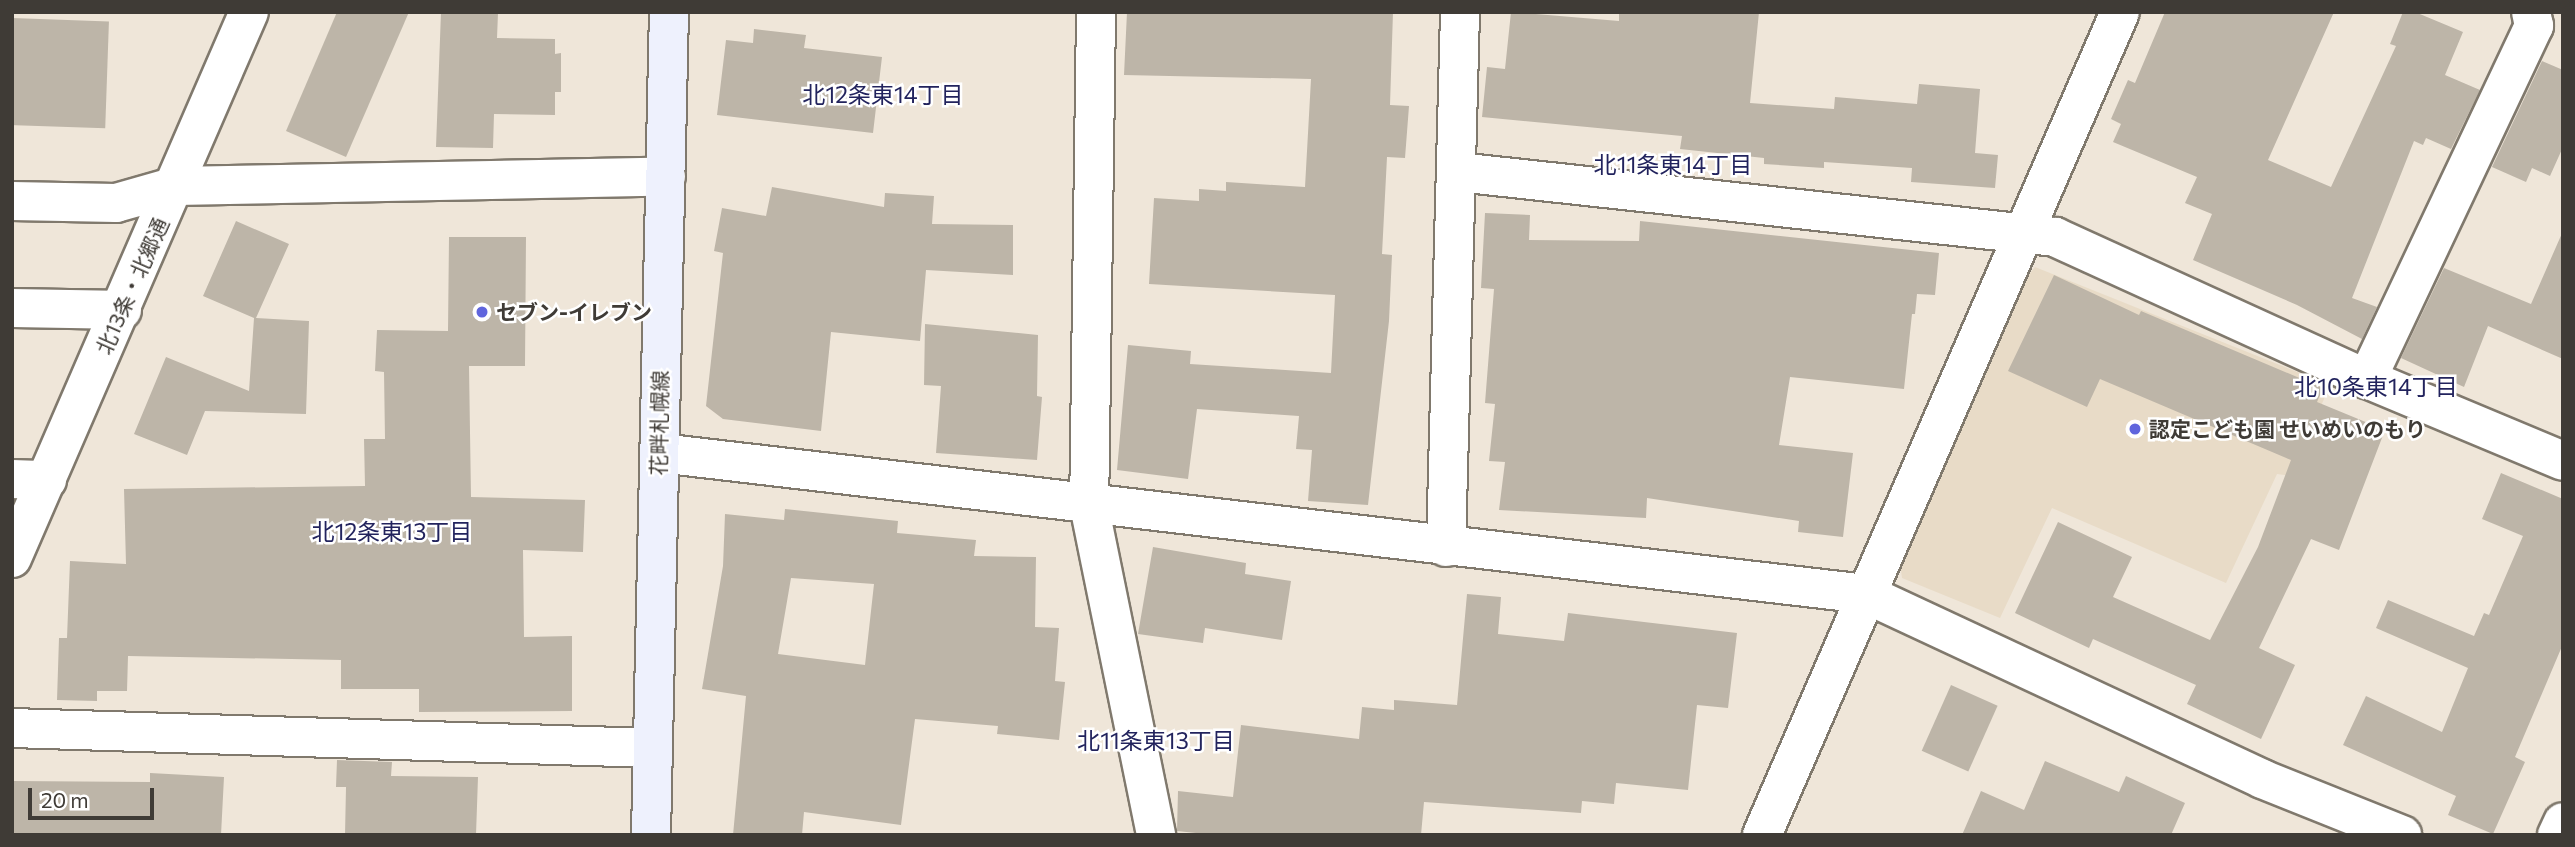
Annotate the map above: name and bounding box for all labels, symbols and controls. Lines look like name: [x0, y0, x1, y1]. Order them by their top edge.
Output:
district label: 北12条東14丁目: [802, 80, 964, 108]
district label: 北11条東14丁目: [1594, 150, 1752, 178]
street label: 北13条・北郷通: [91, 214, 173, 358]
place label: セブン-イレブン: [496, 299, 652, 325]
marker: セブン-イレブン: [474, 304, 490, 320]
street label: 花畔札幌線: [645, 370, 673, 476]
district label: 北10条東14丁目: [2294, 372, 2458, 400]
place label: 認定こども園 せいめいのもり: [2149, 416, 2426, 442]
marker: 認定こども園 せいめいのもり: [2127, 421, 2143, 437]
district label: 北12条東13丁目: [312, 517, 472, 545]
district label: 北11条東13丁目: [1077, 726, 1235, 754]
scale bar: [32, 774, 158, 818]
text: 20 m: [41, 787, 89, 812]

